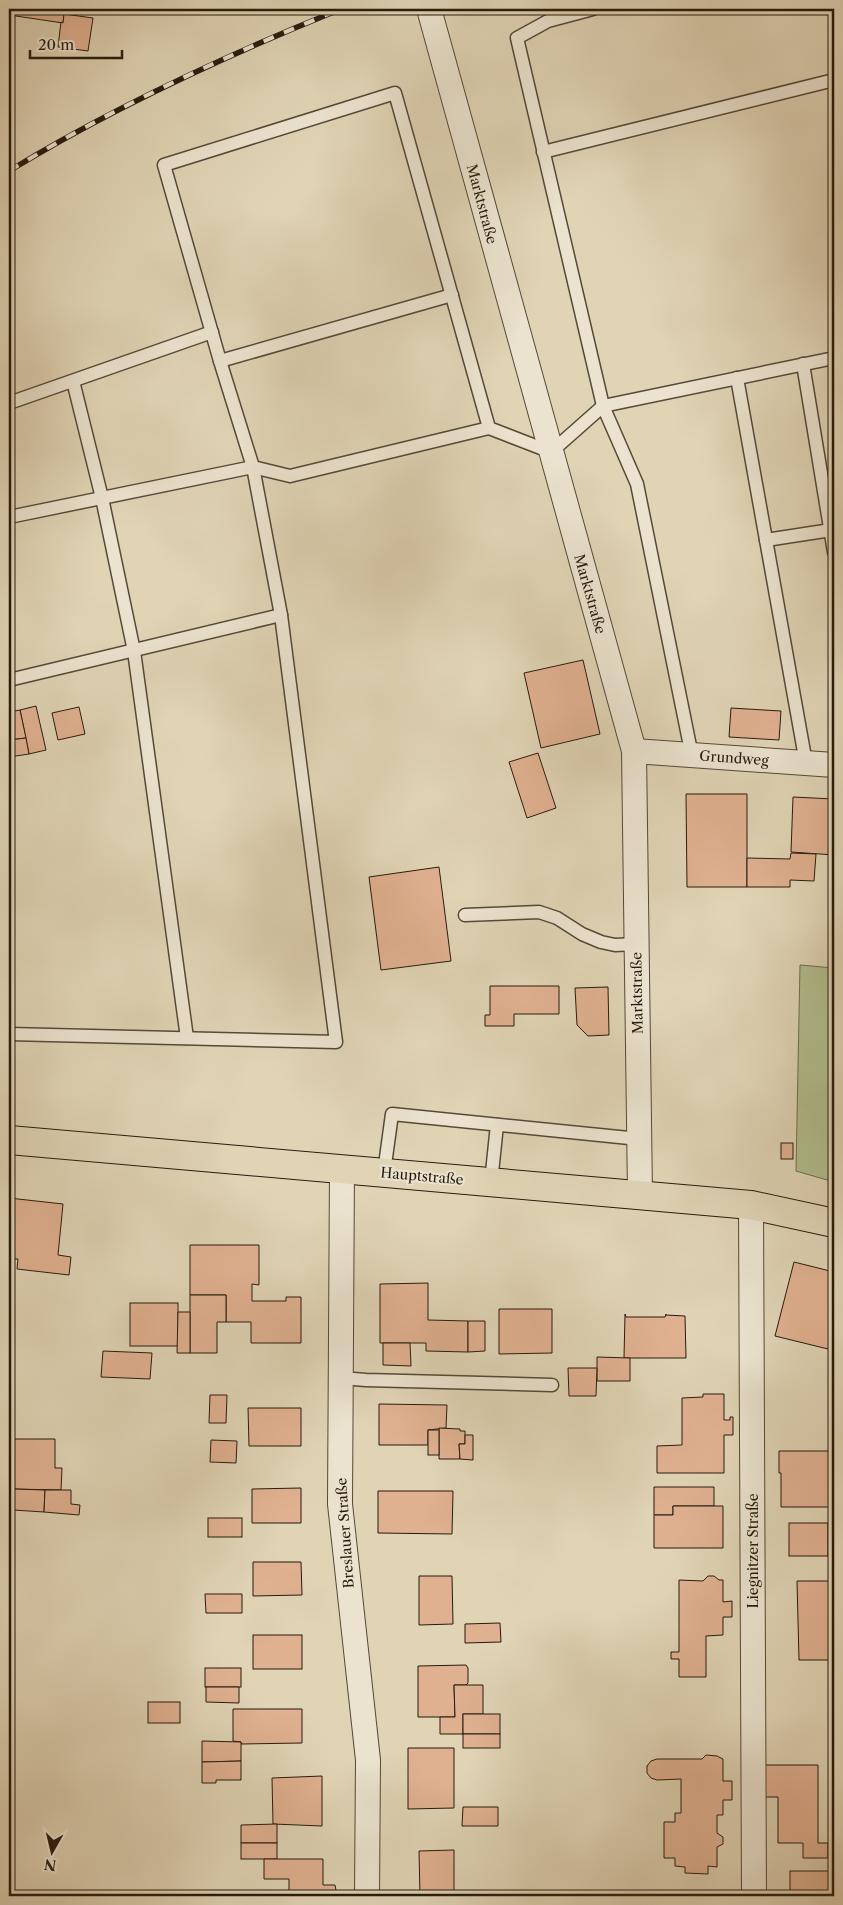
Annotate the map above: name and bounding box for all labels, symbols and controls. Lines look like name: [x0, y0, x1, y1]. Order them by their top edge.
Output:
scale bar: [30, 28, 122, 60]
text: 20 m: [38, 35, 74, 54]
street label: Marktstraße: [463, 162, 501, 246]
street label: Marktstraße: [570, 552, 610, 636]
street label: Grundweg: [699, 747, 770, 769]
street label: Marktstraße: [627, 952, 647, 1034]
street label: Hauptstraße: [380, 1163, 464, 1189]
street label: Breslauer Straße: [332, 1477, 358, 1589]
street label: Liegnitzer Straße: [744, 1493, 762, 1609]
north arrow: [28, 1828, 78, 1878]
text: N: [43, 1855, 57, 1875]

